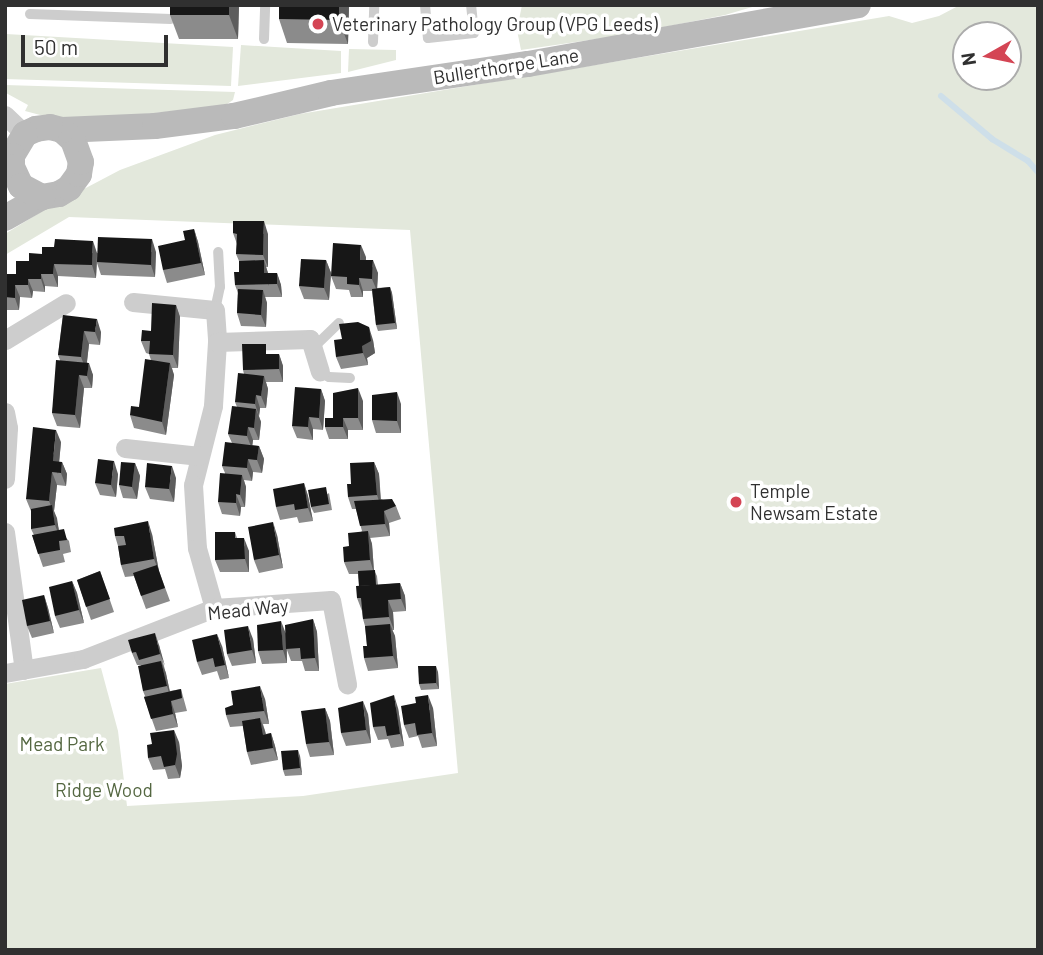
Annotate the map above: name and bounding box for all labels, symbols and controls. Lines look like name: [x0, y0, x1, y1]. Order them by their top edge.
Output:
place label: Veterinary Pathology Group (VPG Leeds): [332, 13, 658, 35]
marker: Veterinary Pathology Group (VPG Leeds): [310, 16, 326, 32]
scale bar: [24, 21, 172, 65]
north arrow: [952, 21, 1022, 91]
text: 50 m: [34, 34, 78, 59]
street label: Bullerthorpe Lane: [432, 43, 580, 89]
text: N: [955, 51, 980, 67]
place label: Temple Newsam Estate: [750, 480, 878, 524]
marker: Temple Newsam Estate: [728, 494, 744, 510]
street label: Mead Way: [206, 593, 290, 625]
park label: Mead Park: [20, 733, 104, 755]
park label: Ridge Wood: [55, 779, 153, 801]

